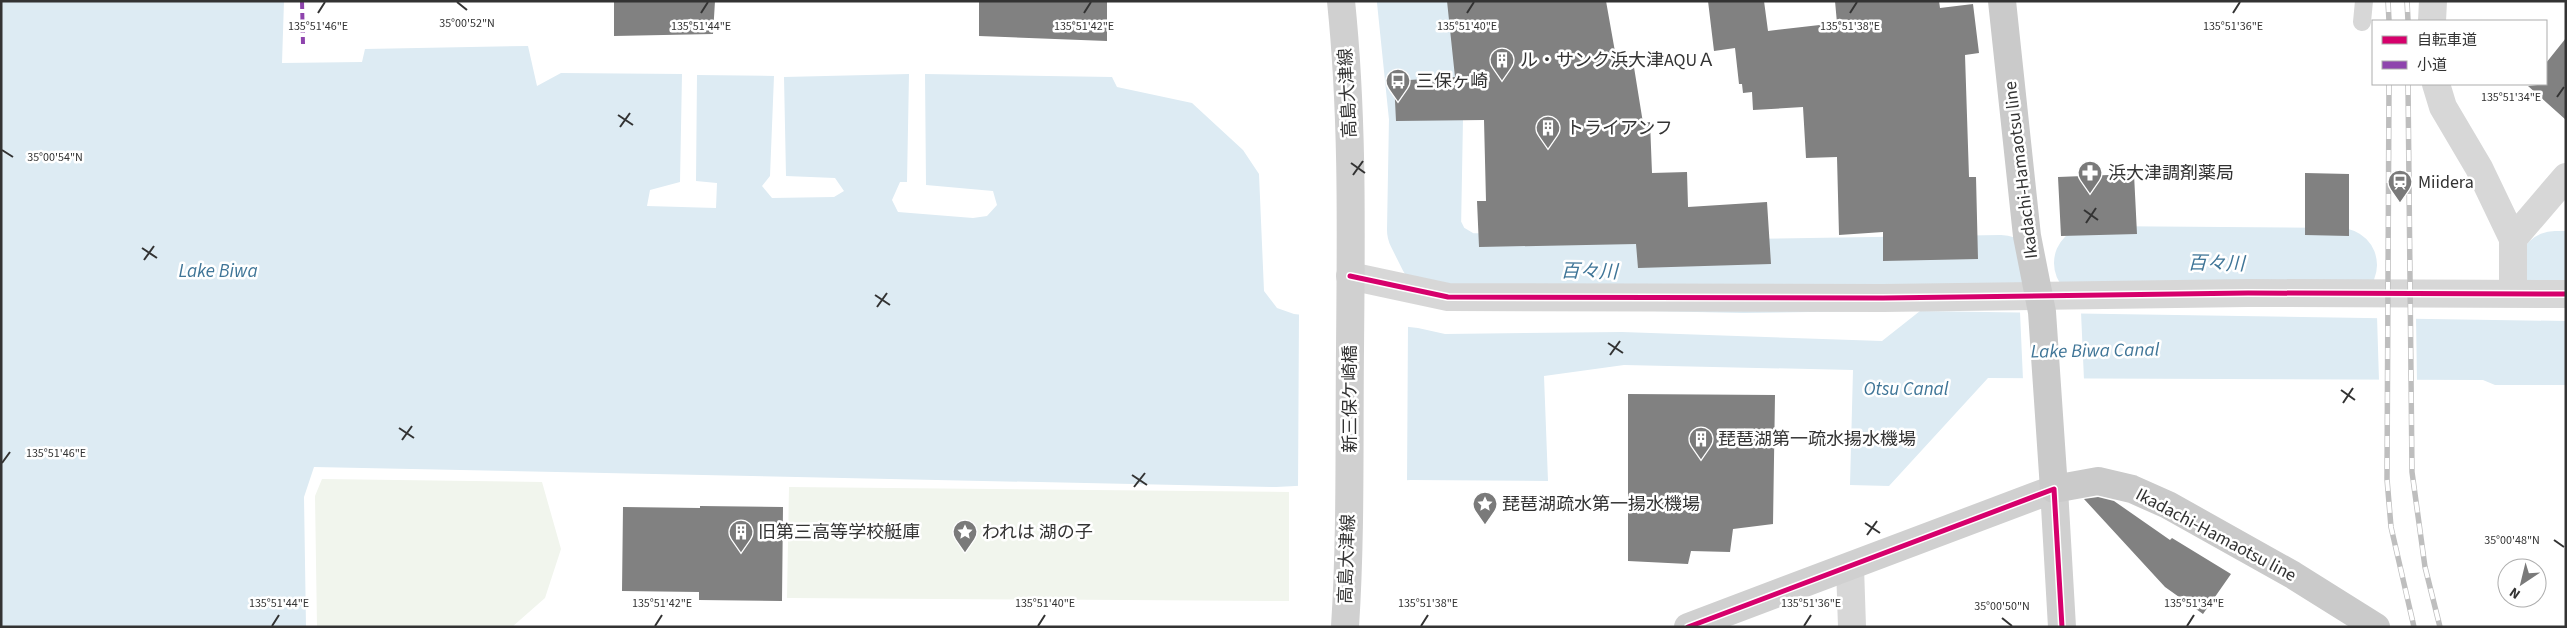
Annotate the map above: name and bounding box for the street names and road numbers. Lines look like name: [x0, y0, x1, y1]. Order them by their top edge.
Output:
street label: 高島大津線: [1333, 47, 1363, 139]
street label: Ikadachi-Hamaotsu line: [1998, 80, 2044, 260]
street label: 新三保ケ崎橋: [1338, 345, 1363, 453]
street label: Ikadachi-Hamaotsu line: [2131, 482, 2301, 588]
street label: 高島大津線: [1333, 514, 1361, 604]

